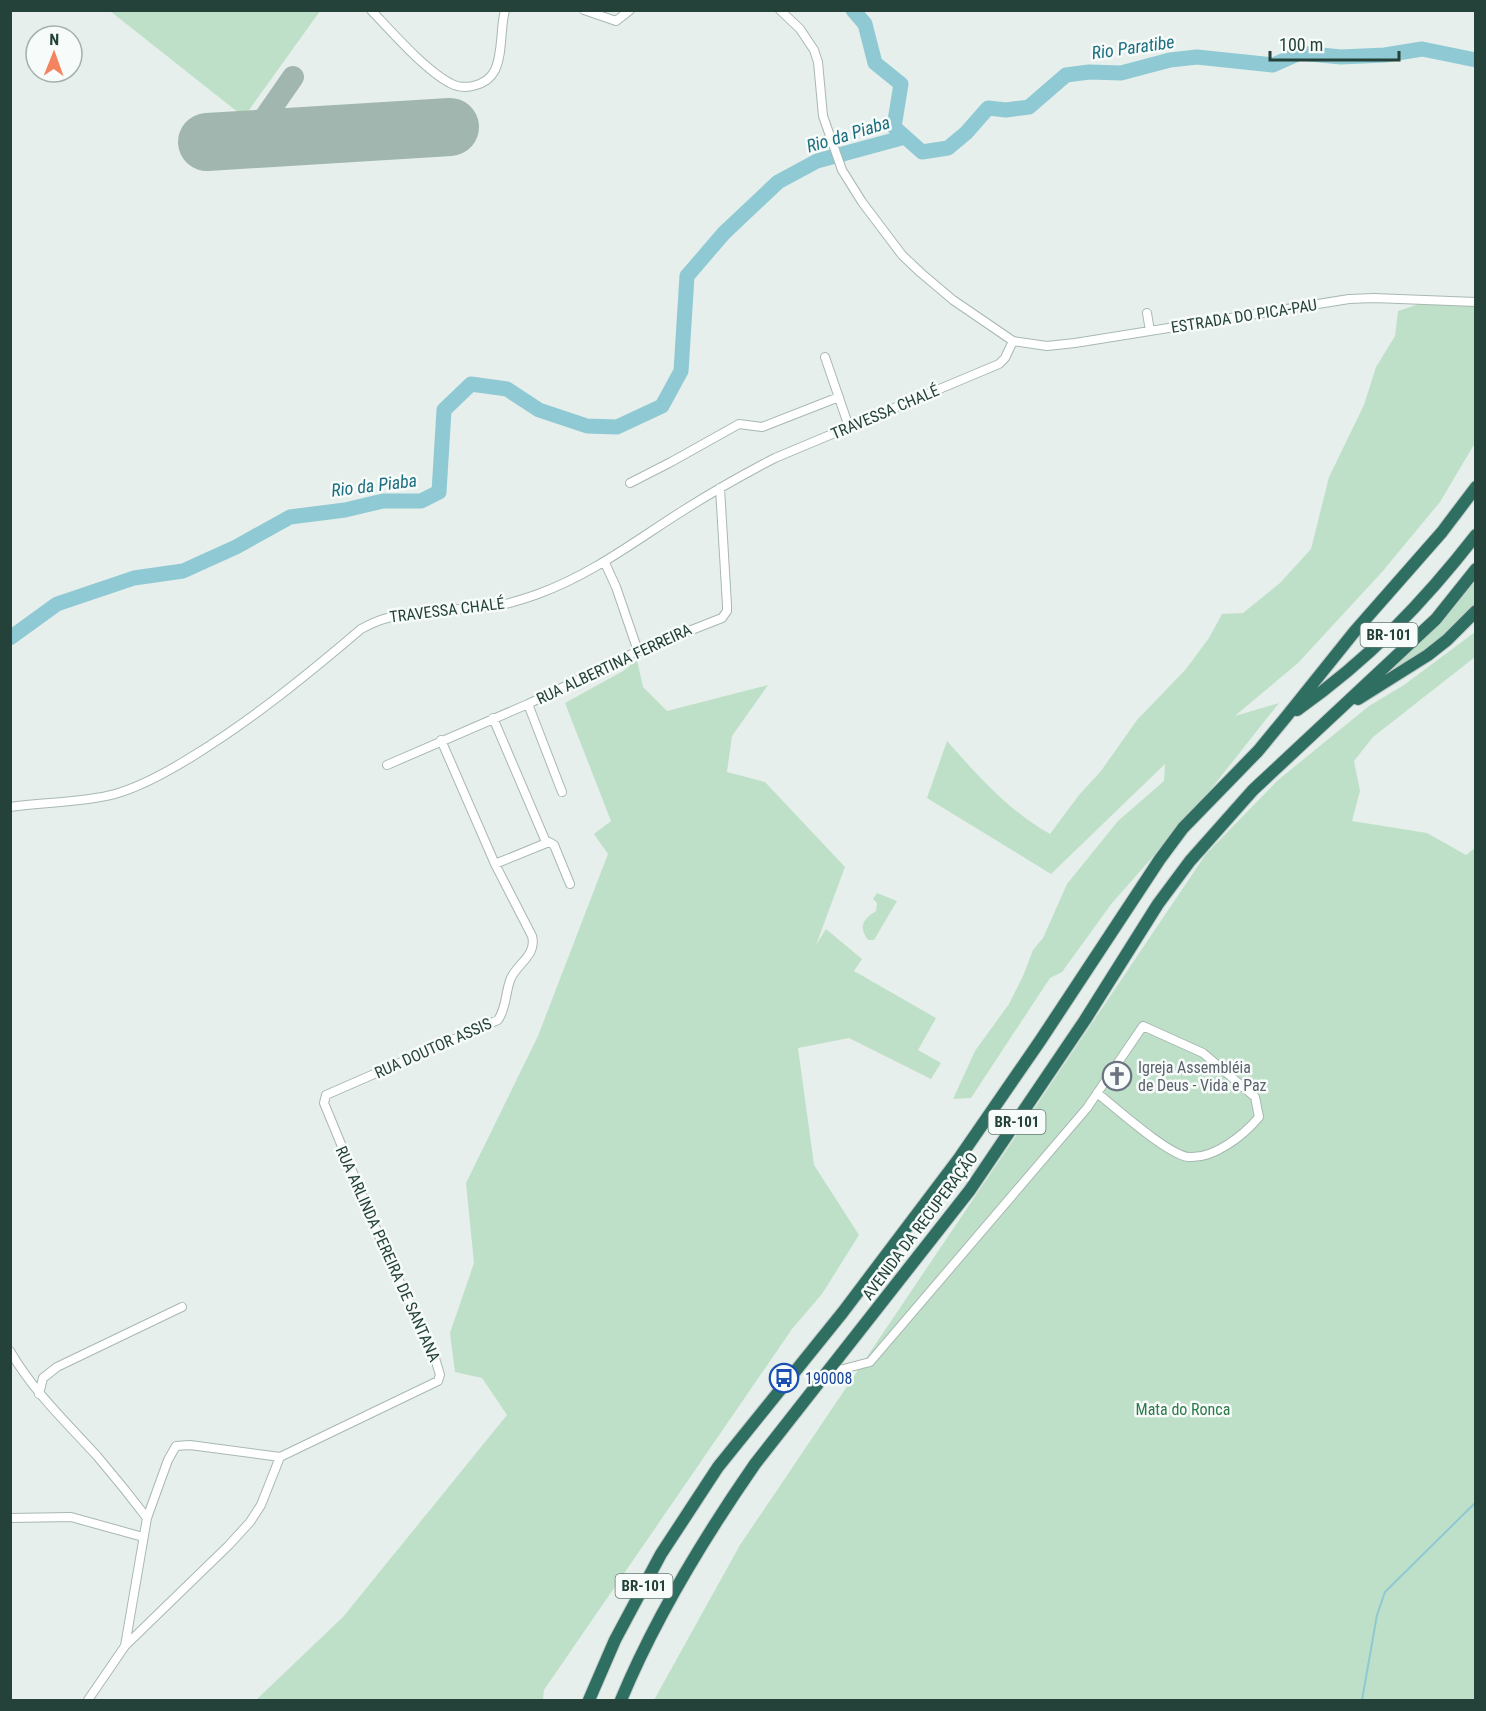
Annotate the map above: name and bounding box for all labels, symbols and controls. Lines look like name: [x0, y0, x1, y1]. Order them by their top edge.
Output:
north arrow: [24, 24, 84, 84]
scale bar: [1270, 24, 1399, 62]
text: N: [49, 30, 59, 49]
water label: Rio Paratibe: [1090, 31, 1176, 63]
text: 100 m: [1279, 34, 1323, 55]
water label: Rio da Piaba: [804, 111, 892, 157]
street label: ESTRADA DO PICA-PAU: [1170, 295, 1318, 337]
street label: TRAVESSA CHALÉ: [828, 381, 942, 443]
water label: Rio da Piaba: [330, 469, 418, 501]
street label: TRAVESSA CHALÉ: [388, 594, 506, 626]
street label: RUA ALBERTINA FERREIRA: [533, 620, 695, 708]
road number: BR-101: [1360, 623, 1418, 647]
street label: RUA DOUTOR ASSIS: [372, 1014, 494, 1082]
place label: Igreja Assembléia de Deus - Vida e Paz: [1138, 1058, 1267, 1095]
church icon: Igreja Assembléia de Deus - Vida e Paz: [1101, 1060, 1133, 1092]
road number: BR-101: [988, 1110, 1046, 1134]
street label: RUA ARLINDA PEREIRA DE SANTANA: [332, 1143, 444, 1365]
street label: AVENIDA DA RECUPERAÇÃO: [857, 1148, 982, 1304]
bus stop icon: 190008: [768, 1362, 800, 1394]
place label: 190008: [805, 1369, 852, 1388]
park label: Mata do Ronca: [1136, 1400, 1230, 1419]
road number: BR-101: [616, 1574, 672, 1598]

